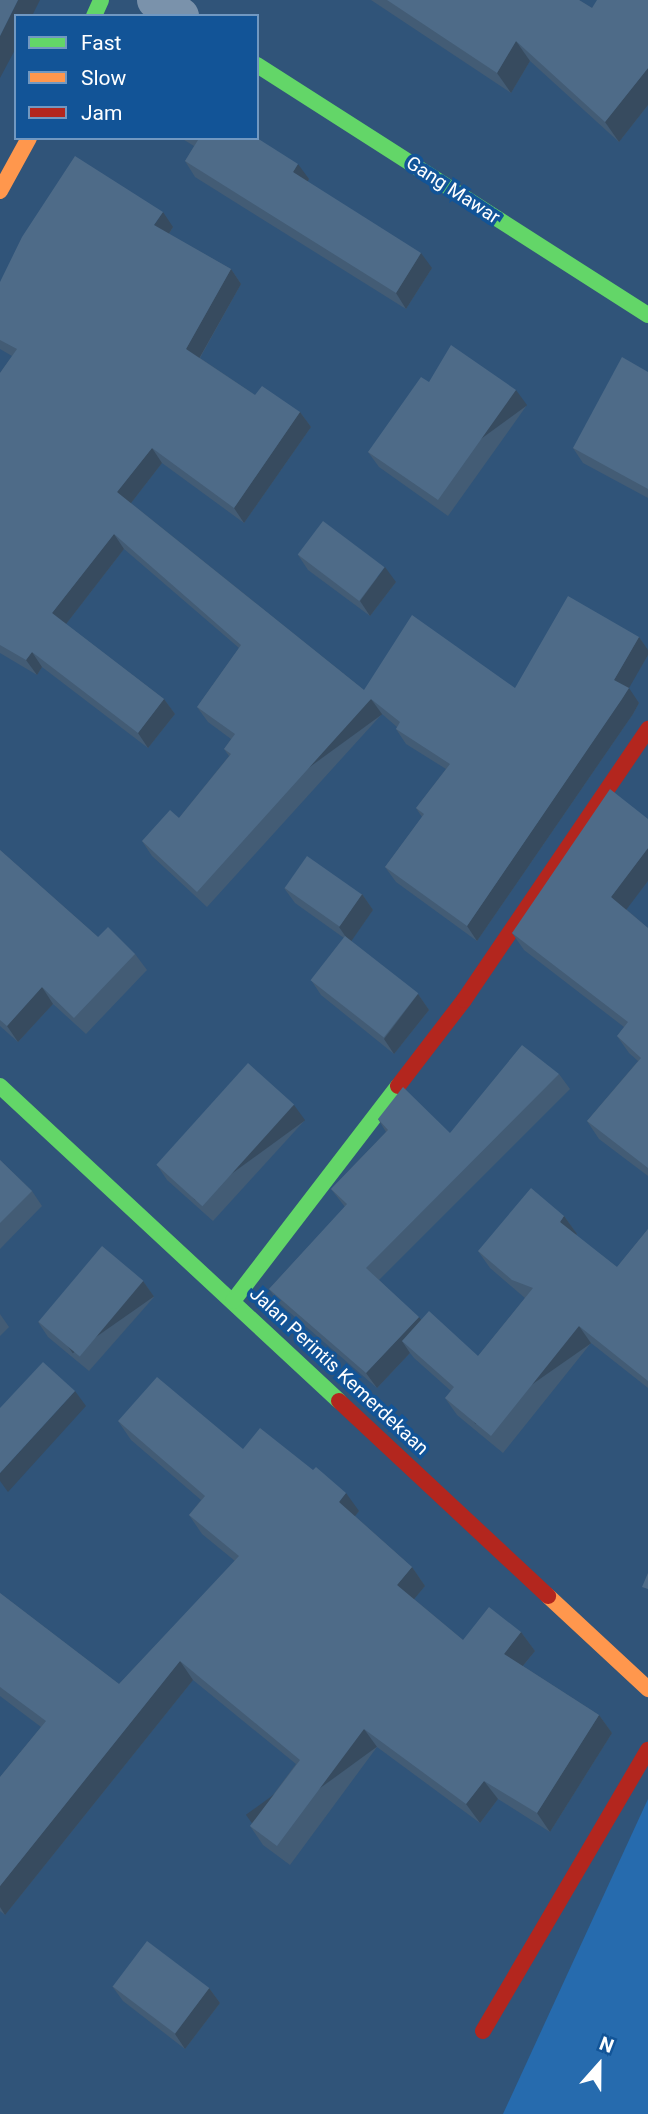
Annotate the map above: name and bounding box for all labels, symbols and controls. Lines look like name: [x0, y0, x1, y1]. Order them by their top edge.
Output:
legend: [14, 14, 259, 140]
text: Fast: [81, 31, 121, 55]
text: Slow: [81, 66, 126, 90]
text: Jam: [81, 101, 122, 125]
street label: Gang Mawar: [402, 151, 504, 229]
street label: Jalan Perintis Kemerdekaan: [245, 1282, 433, 1460]
north arrow: [564, 2030, 634, 2100]
text: N: [596, 2032, 617, 2058]

